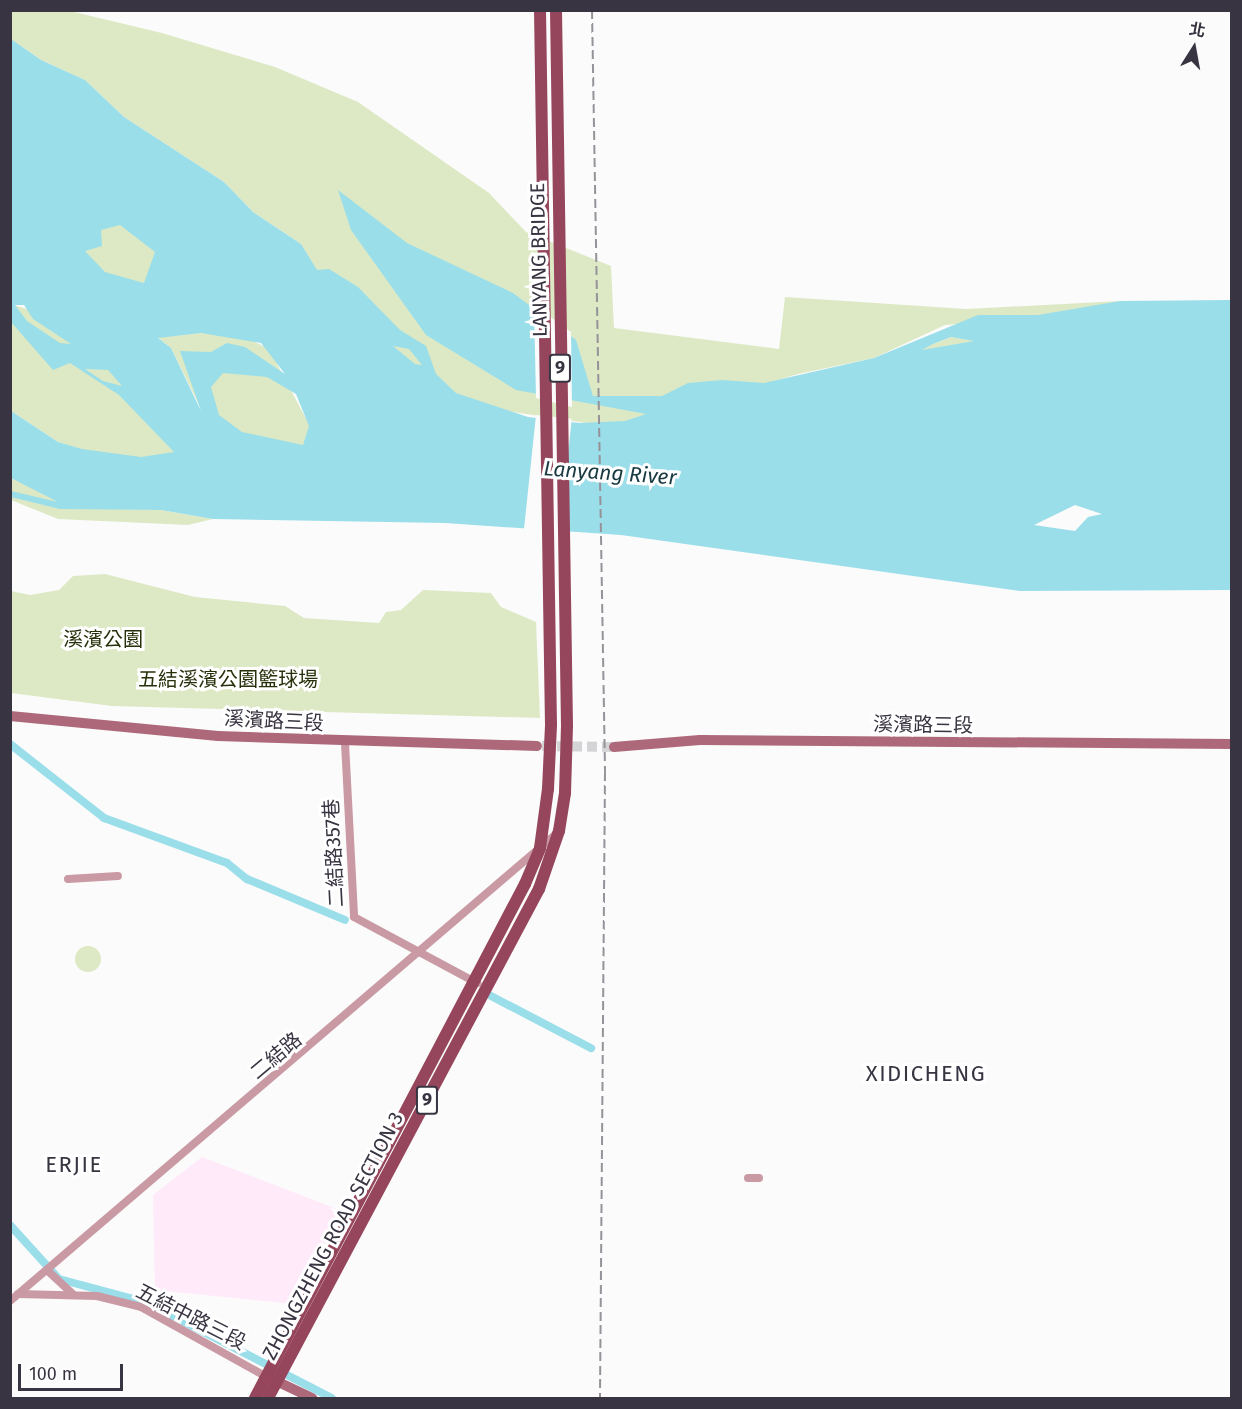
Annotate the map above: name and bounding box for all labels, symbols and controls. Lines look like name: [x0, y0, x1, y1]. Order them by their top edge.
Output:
north arrow: [1164, 18, 1224, 78]
text: 北: [1188, 19, 1207, 41]
street label: LANYANG BRIDGE: [526, 183, 552, 337]
road number: 9: [548, 353, 572, 383]
water label: Lanyang River: [543, 456, 677, 490]
park label: 溪濱公園: [63, 627, 143, 651]
park label: 五結溪濱公園籃球場: [138, 667, 318, 691]
street label: 溪濱路三段: [223, 706, 325, 736]
street label: 溪濱路三段: [873, 712, 973, 738]
street label: 二結路357巷: [319, 798, 349, 908]
street label: 二結路: [245, 1028, 307, 1084]
district label: XIDICHENG: [866, 1061, 986, 1087]
road number: 9: [415, 1085, 439, 1115]
street label: ZHONGZHENG ROAD SECTION 3: [257, 1108, 409, 1364]
district label: ERJIE: [45, 1152, 103, 1178]
street label: 五結中路三段: [132, 1279, 250, 1355]
scale bar: [21, 1352, 126, 1390]
text: 100 m: [29, 1363, 77, 1385]

